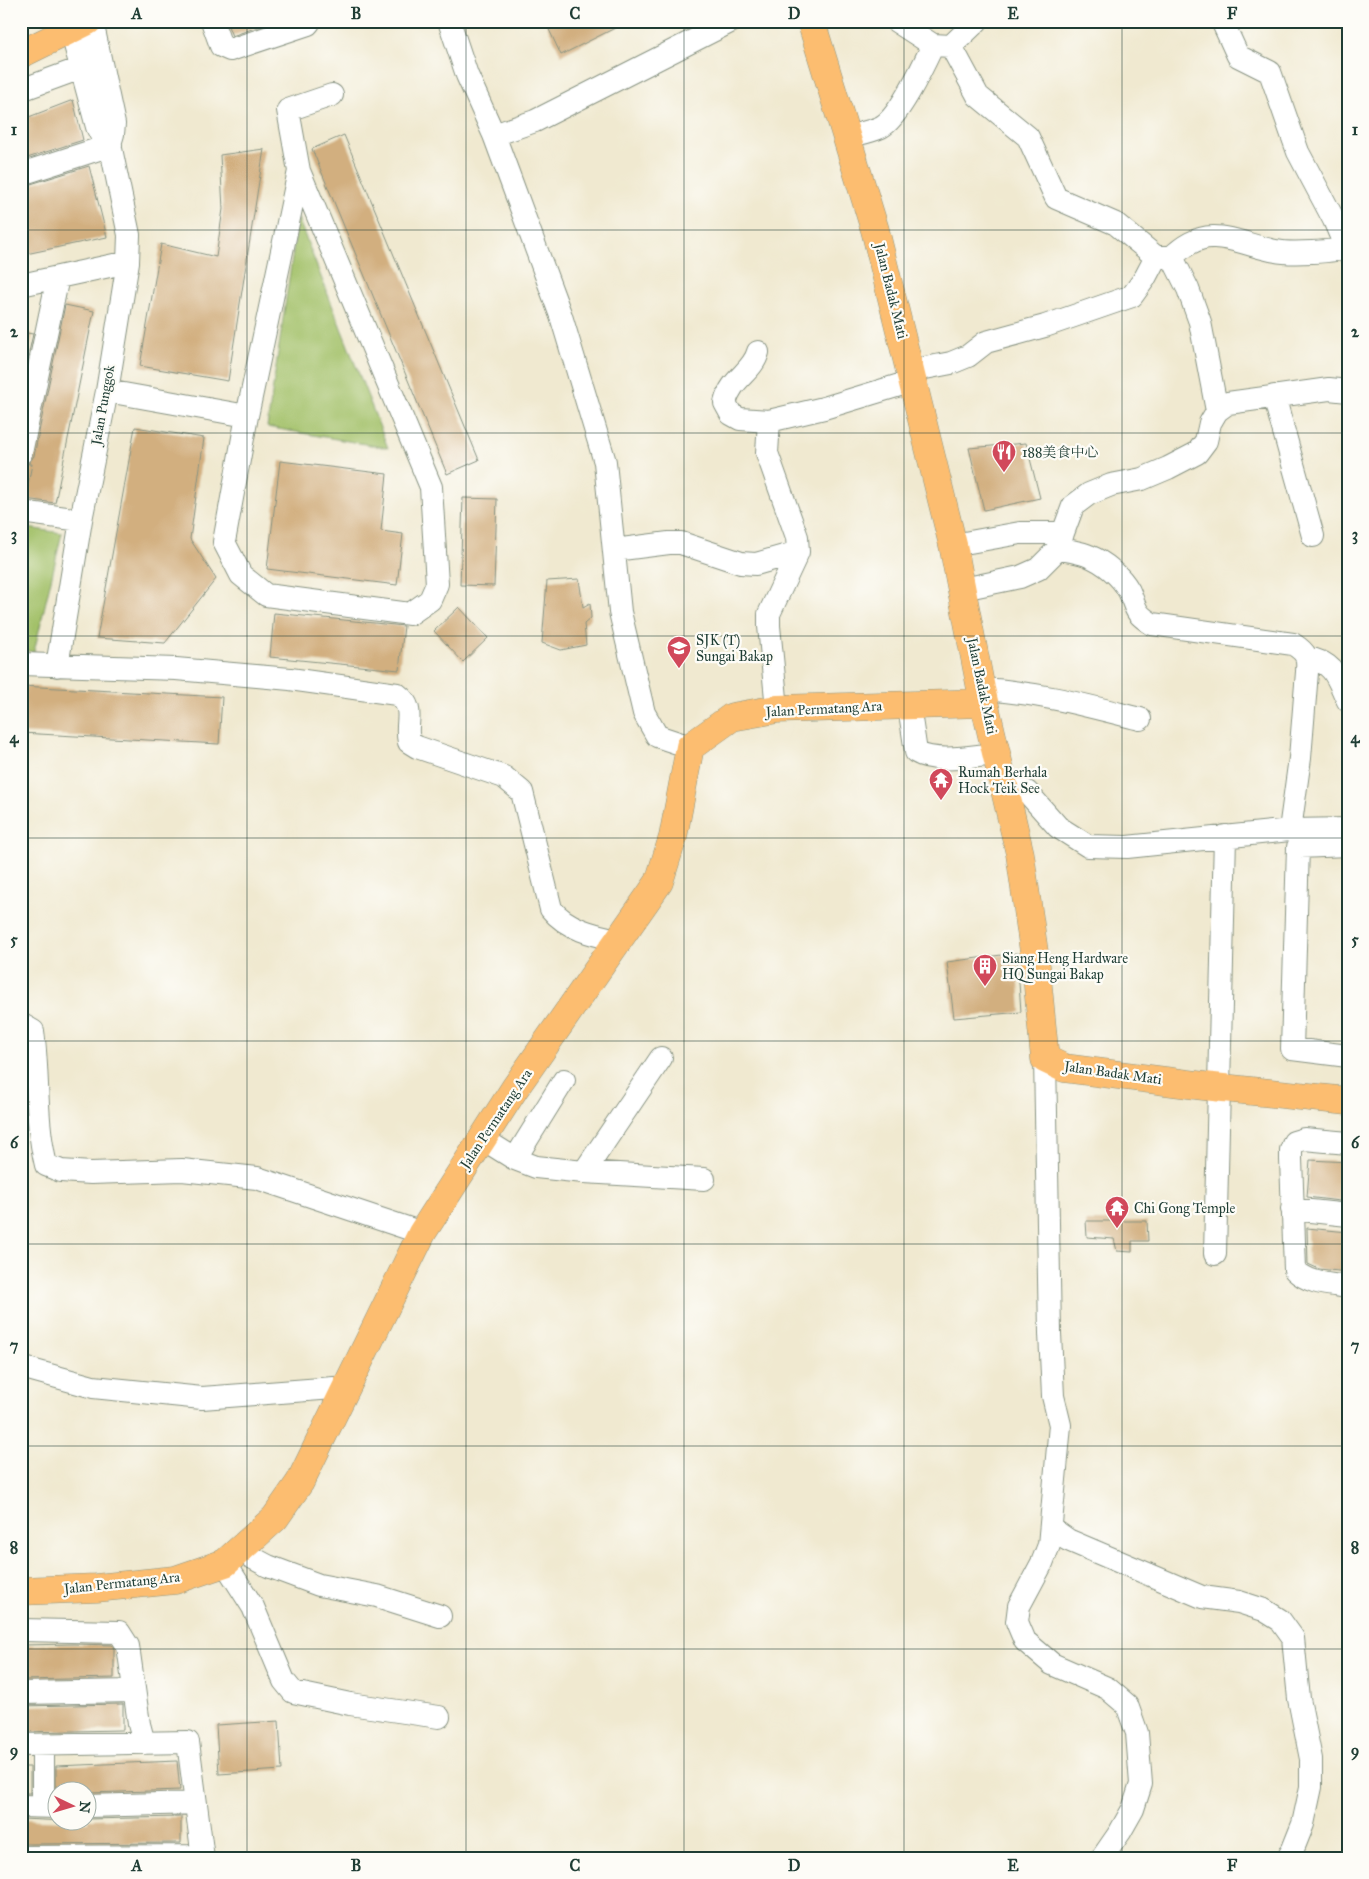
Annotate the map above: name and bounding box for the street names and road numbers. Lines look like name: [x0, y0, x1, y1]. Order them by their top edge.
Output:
street label: Jalan Badak Mati: [869, 239, 911, 341]
street label: Jalan Punggok: [87, 363, 119, 449]
street label: Jalan Badak Mati: [962, 634, 1001, 736]
street label: Jalan Permatang Ara: [763, 697, 883, 722]
street label: Jalan Badak Mati: [1061, 1057, 1163, 1089]
street label: Jalan Permatang Ara: [455, 1066, 537, 1174]
street label: Jalan Permatang Ara: [61, 1568, 181, 1599]

